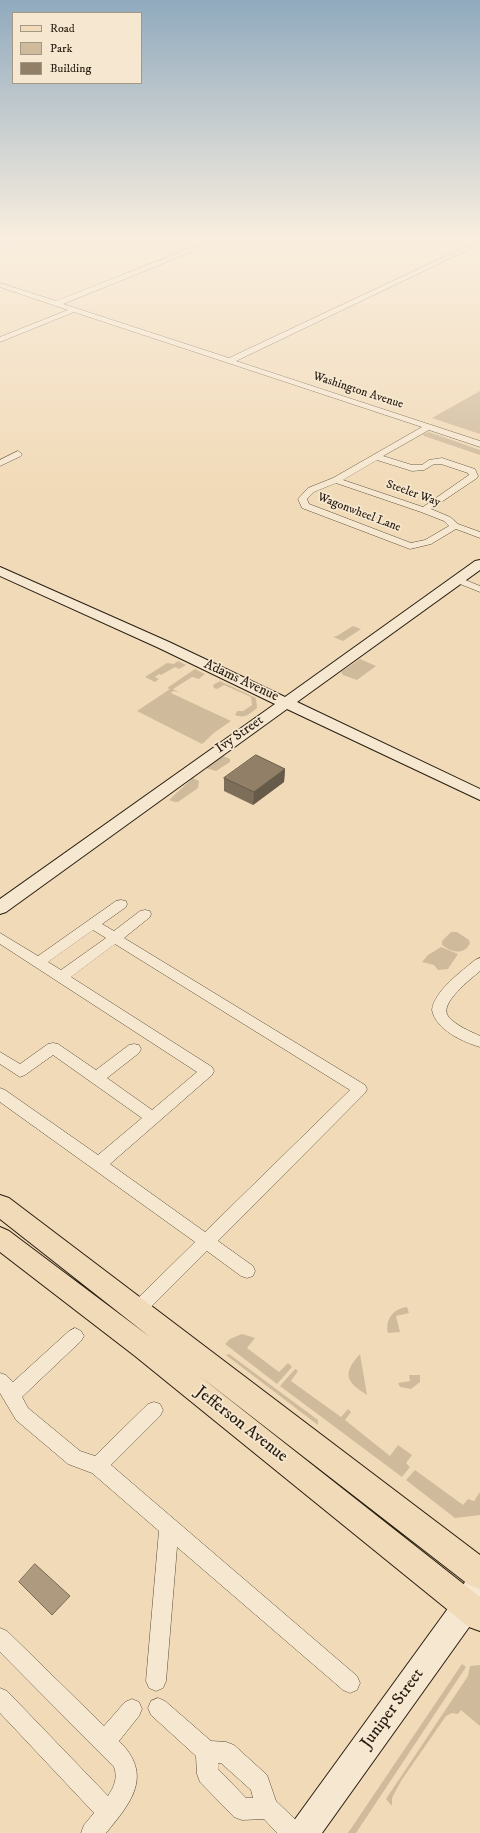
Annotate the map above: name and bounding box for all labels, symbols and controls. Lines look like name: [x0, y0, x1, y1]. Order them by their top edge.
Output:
legend: [12, 12, 142, 84]
text: Road: [50, 21, 75, 36]
text: Park: [50, 41, 72, 56]
text: Building: [50, 61, 91, 76]
street label: Washington Avenue: [311, 370, 405, 412]
street label: Steeler Way: [384, 478, 442, 510]
street label: Wagonwheel Lane: [315, 490, 403, 536]
street label: Adams Avenue: [201, 656, 281, 706]
street label: Ivy Street: [213, 713, 267, 757]
street label: Jefferson Avenue: [191, 1383, 291, 1467]
street label: Juniper Street: [357, 1665, 429, 1753]

